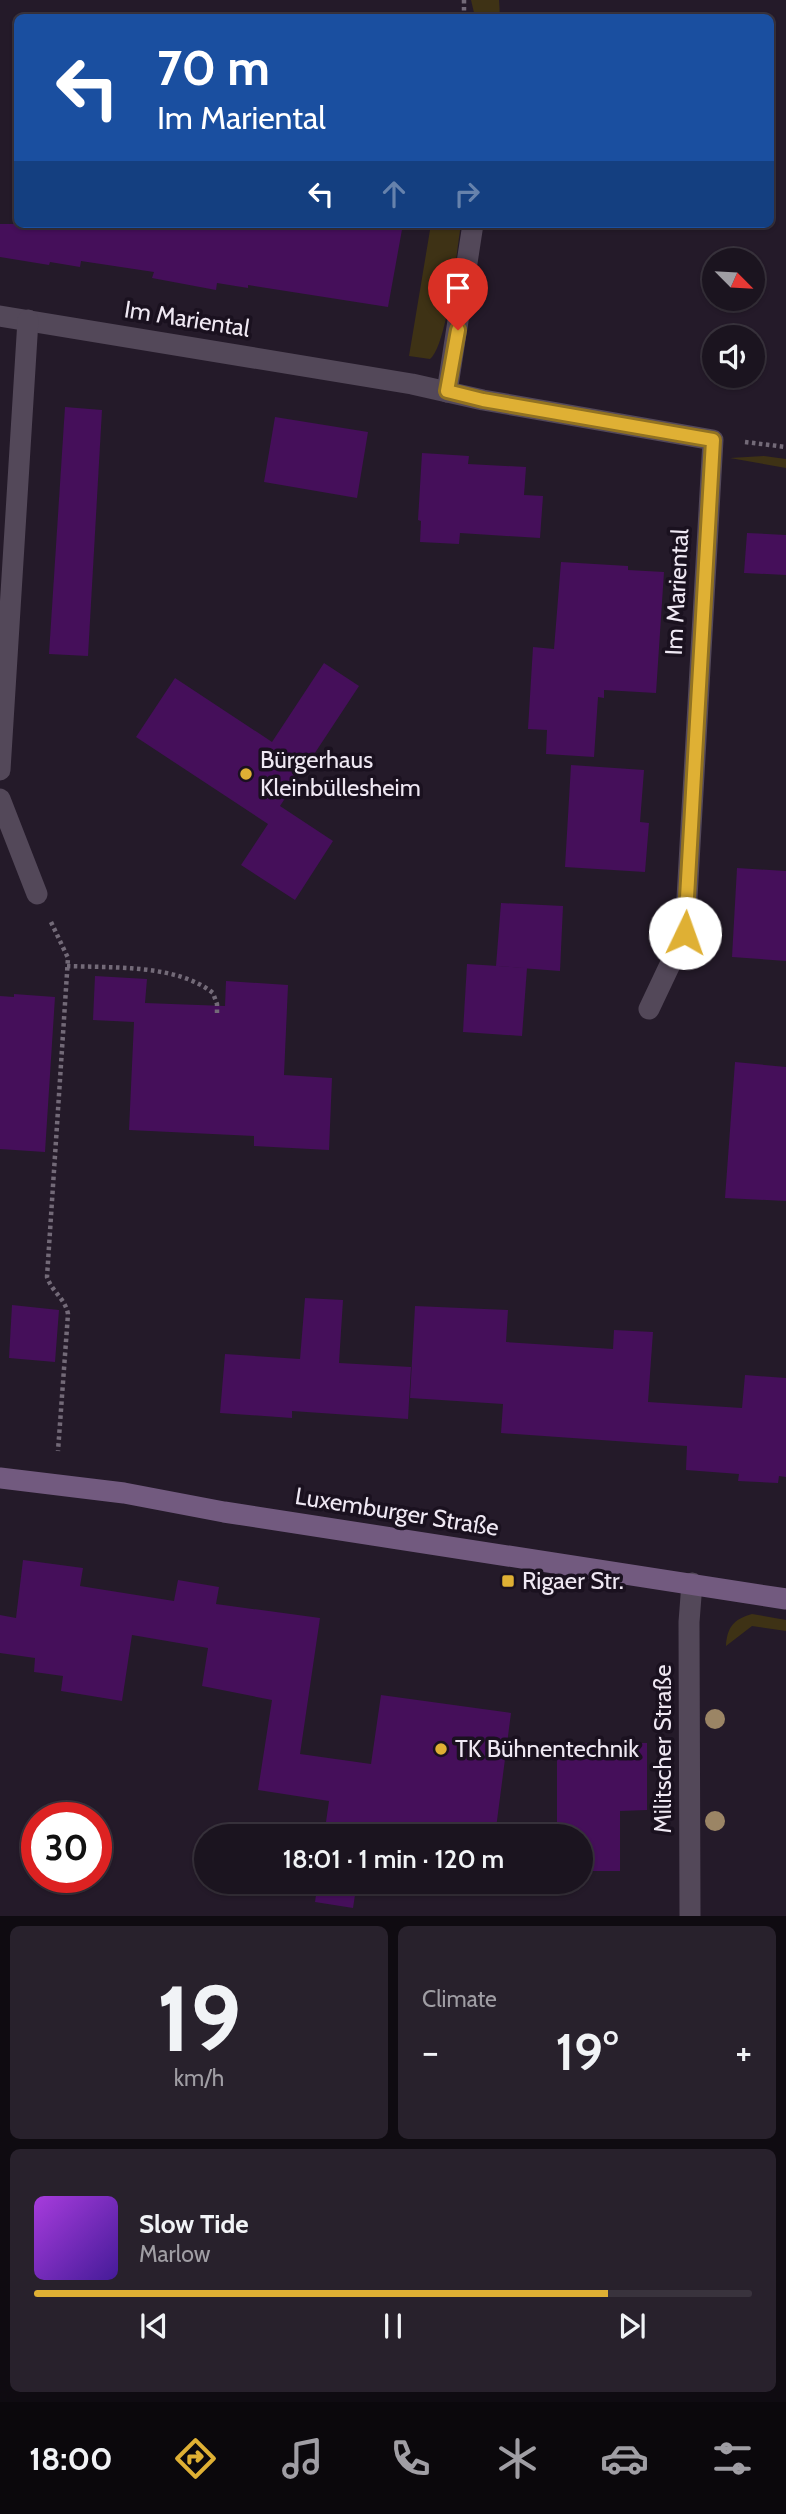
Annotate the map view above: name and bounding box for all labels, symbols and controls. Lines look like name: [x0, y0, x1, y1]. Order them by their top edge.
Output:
text: 70 m: [157, 38, 270, 97]
icon: left: [42, 42, 133, 133]
text: Im Mariental: [157, 98, 326, 137]
icon: left: [302, 175, 340, 213]
icon: ahead: [375, 175, 413, 213]
icon: right: [448, 175, 486, 213]
north arrow: [702, 248, 765, 312]
map controls: [702, 248, 765, 388]
pin: [428, 258, 488, 330]
icon: arrive: [439, 269, 477, 307]
street label: Im Mariental: [122, 294, 252, 343]
button: sound: [702, 325, 765, 388]
street label: Im Mariental: [659, 528, 694, 656]
place label: Bürgerhaus Kleinbüllesheim: [260, 745, 421, 802]
marker: Bürgerhaus Kleinbüllesheim: [238, 766, 254, 782]
position arrow: [648, 896, 722, 970]
street label: Luxemburger Straße: [293, 1481, 501, 1542]
place label: Rigaer Str.: [522, 1566, 624, 1595]
marker: Rigaer Str.: [500, 1573, 516, 1589]
street label: Militscher Straße: [648, 1665, 677, 1834]
place label: TK Bühnentechnik: [455, 1734, 639, 1763]
marker: TK Bühnentechnik: [433, 1741, 449, 1757]
speed limit sign: 30: [21, 1802, 112, 1893]
text: 18:01 · 1 min · 120 m: [283, 1843, 504, 1875]
text: 19: [157, 1963, 241, 2074]
text: Climate: [422, 1985, 497, 2013]
text: 19°: [556, 2020, 618, 2083]
text: −: [422, 2028, 439, 2075]
text: +: [735, 2028, 752, 2075]
text: km/h: [174, 2064, 224, 2092]
text: Slow Tide: [139, 2208, 249, 2240]
text: Marlow: [139, 2240, 210, 2268]
icon: previous: [135, 2307, 173, 2345]
icon: pause: [374, 2307, 412, 2345]
icon: next: [613, 2307, 651, 2345]
icon: directions: [171, 2434, 220, 2483]
icon: music: [278, 2434, 327, 2483]
icon: phone: [386, 2434, 435, 2483]
icon: climate: [493, 2434, 542, 2483]
icon: car: [600, 2434, 649, 2483]
icon: filters: [708, 2434, 757, 2483]
text: 18:00: [29, 2439, 113, 2478]

